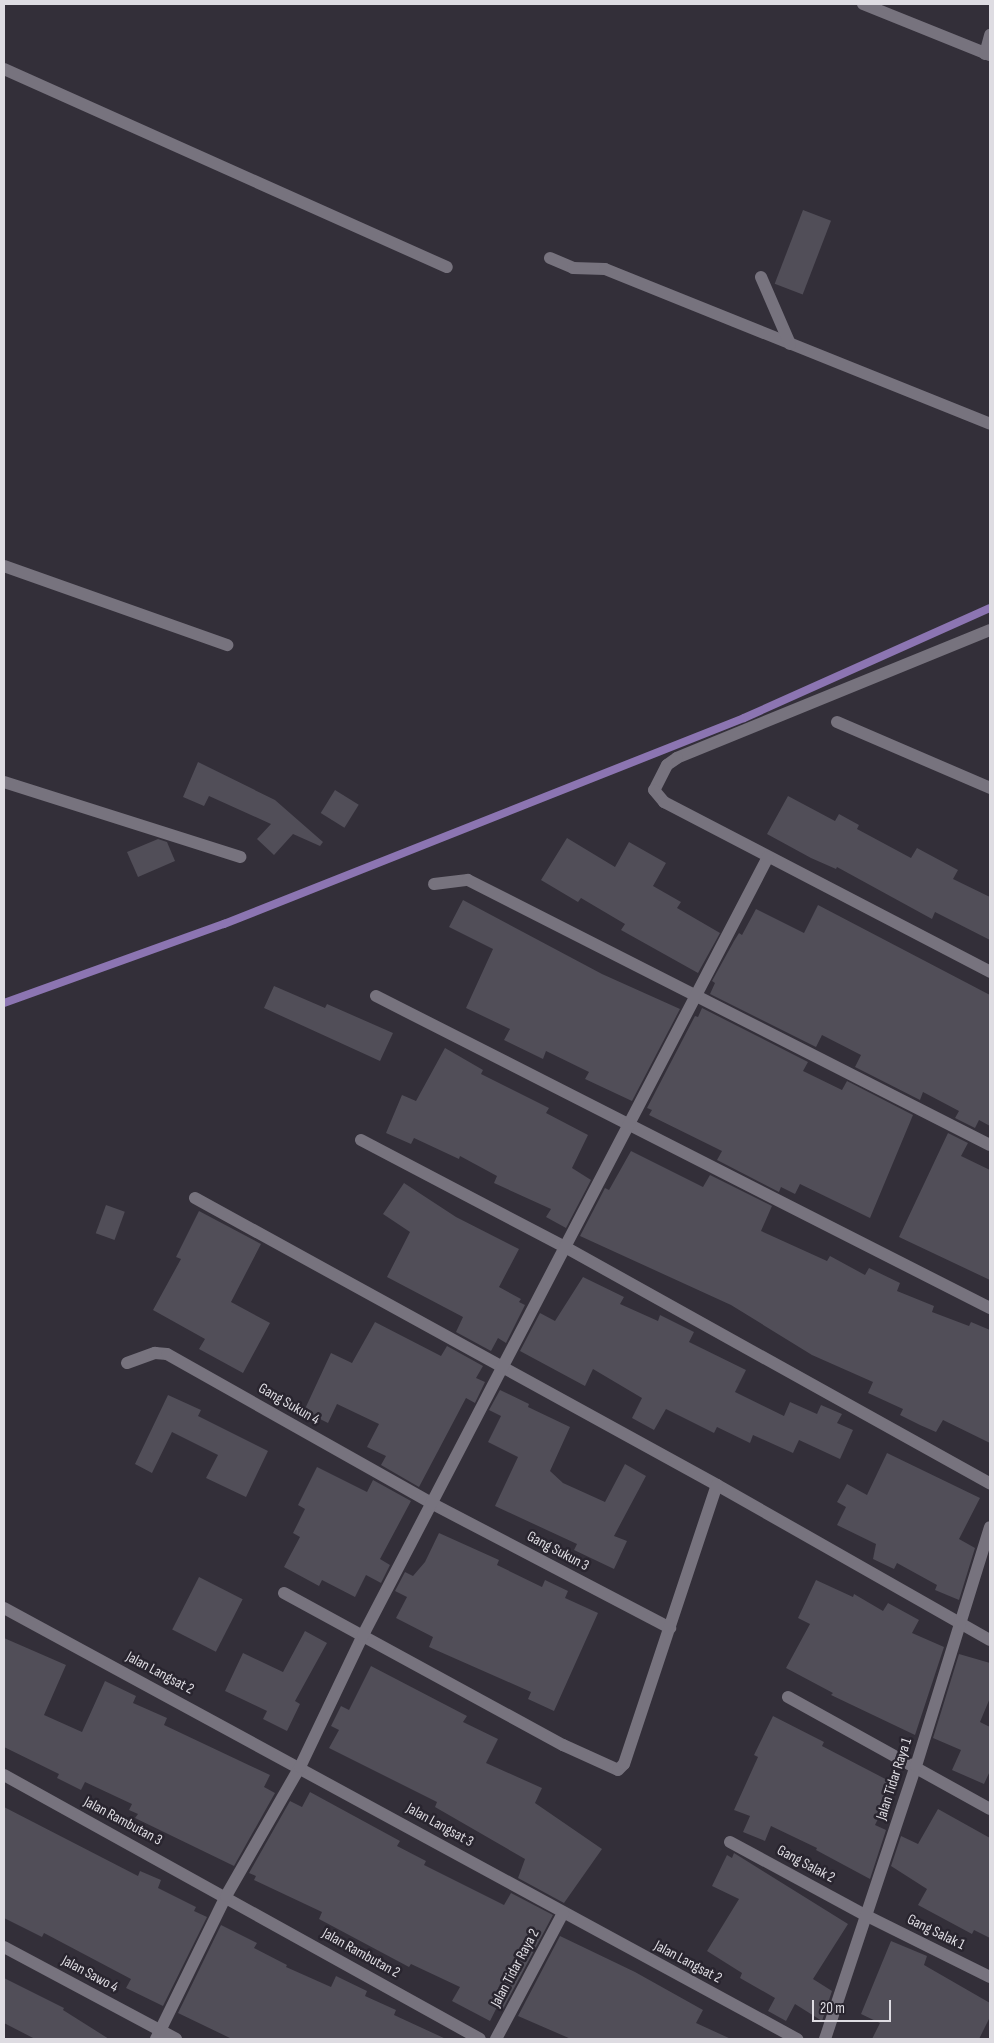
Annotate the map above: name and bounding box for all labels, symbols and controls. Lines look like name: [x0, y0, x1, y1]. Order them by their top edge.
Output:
street label: Gang Sukun 4: [255, 1379, 323, 1429]
street label: Gang Sukun 3: [524, 1527, 592, 1575]
street label: Jalan Langsat 2: [123, 1648, 197, 1698]
street label: Jalan Tidar Raya 1: [872, 1736, 916, 1822]
street label: Jalan Rambutan 3: [81, 1793, 165, 1849]
street label: Jalan Langsat 3: [403, 1799, 477, 1851]
street label: Gang Salak 2: [774, 1841, 838, 1887]
street label: Gang Salak 1: [904, 1910, 968, 1954]
street label: Jalan Rambutan 2: [319, 1924, 403, 1982]
street label: Jalan Tidar Raya 2: [487, 1926, 543, 2010]
street label: Jalan Langsat 2: [651, 1937, 725, 1987]
street label: Jalan Sawo 4: [59, 1952, 121, 1996]
scale bar: [814, 1990, 893, 2022]
text: 20 m: [820, 1999, 845, 2018]

